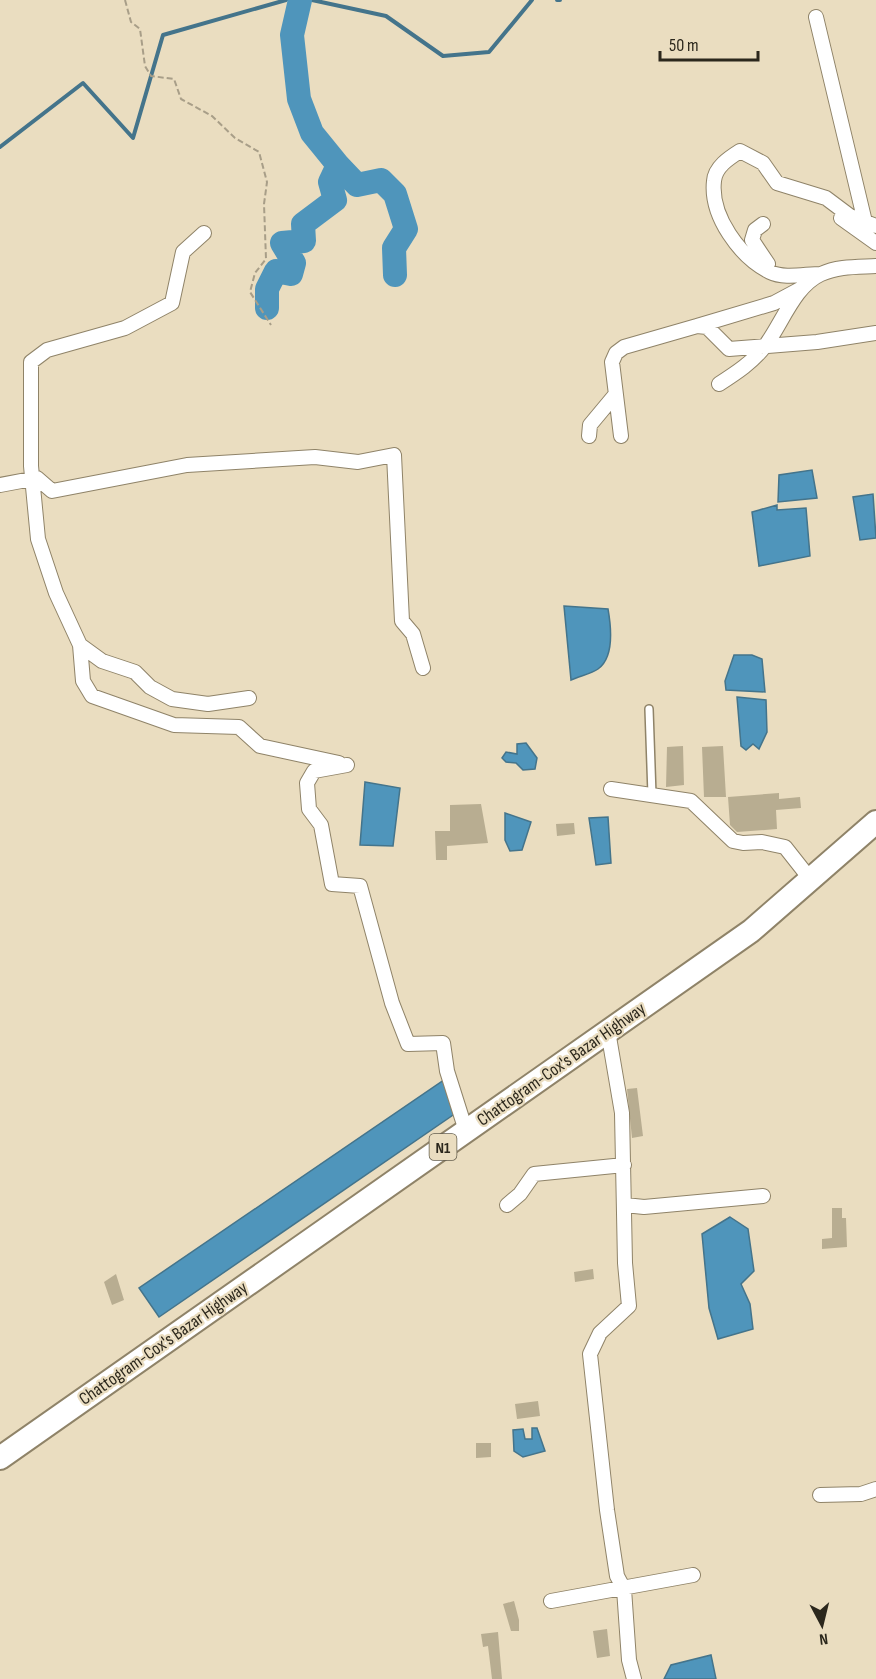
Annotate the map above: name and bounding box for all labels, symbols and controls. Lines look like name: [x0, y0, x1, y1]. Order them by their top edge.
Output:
scale bar: [660, 24, 758, 62]
text: 50 m: [669, 35, 699, 56]
street label: Chattogram-Cox's Bazar Highway: [473, 998, 650, 1131]
road number: N1: [430, 1134, 456, 1160]
street label: Chattogram-Cox's Bazar Highway: [75, 1277, 252, 1410]
north arrow: [792, 1595, 852, 1655]
text: N: [818, 1628, 829, 1648]

